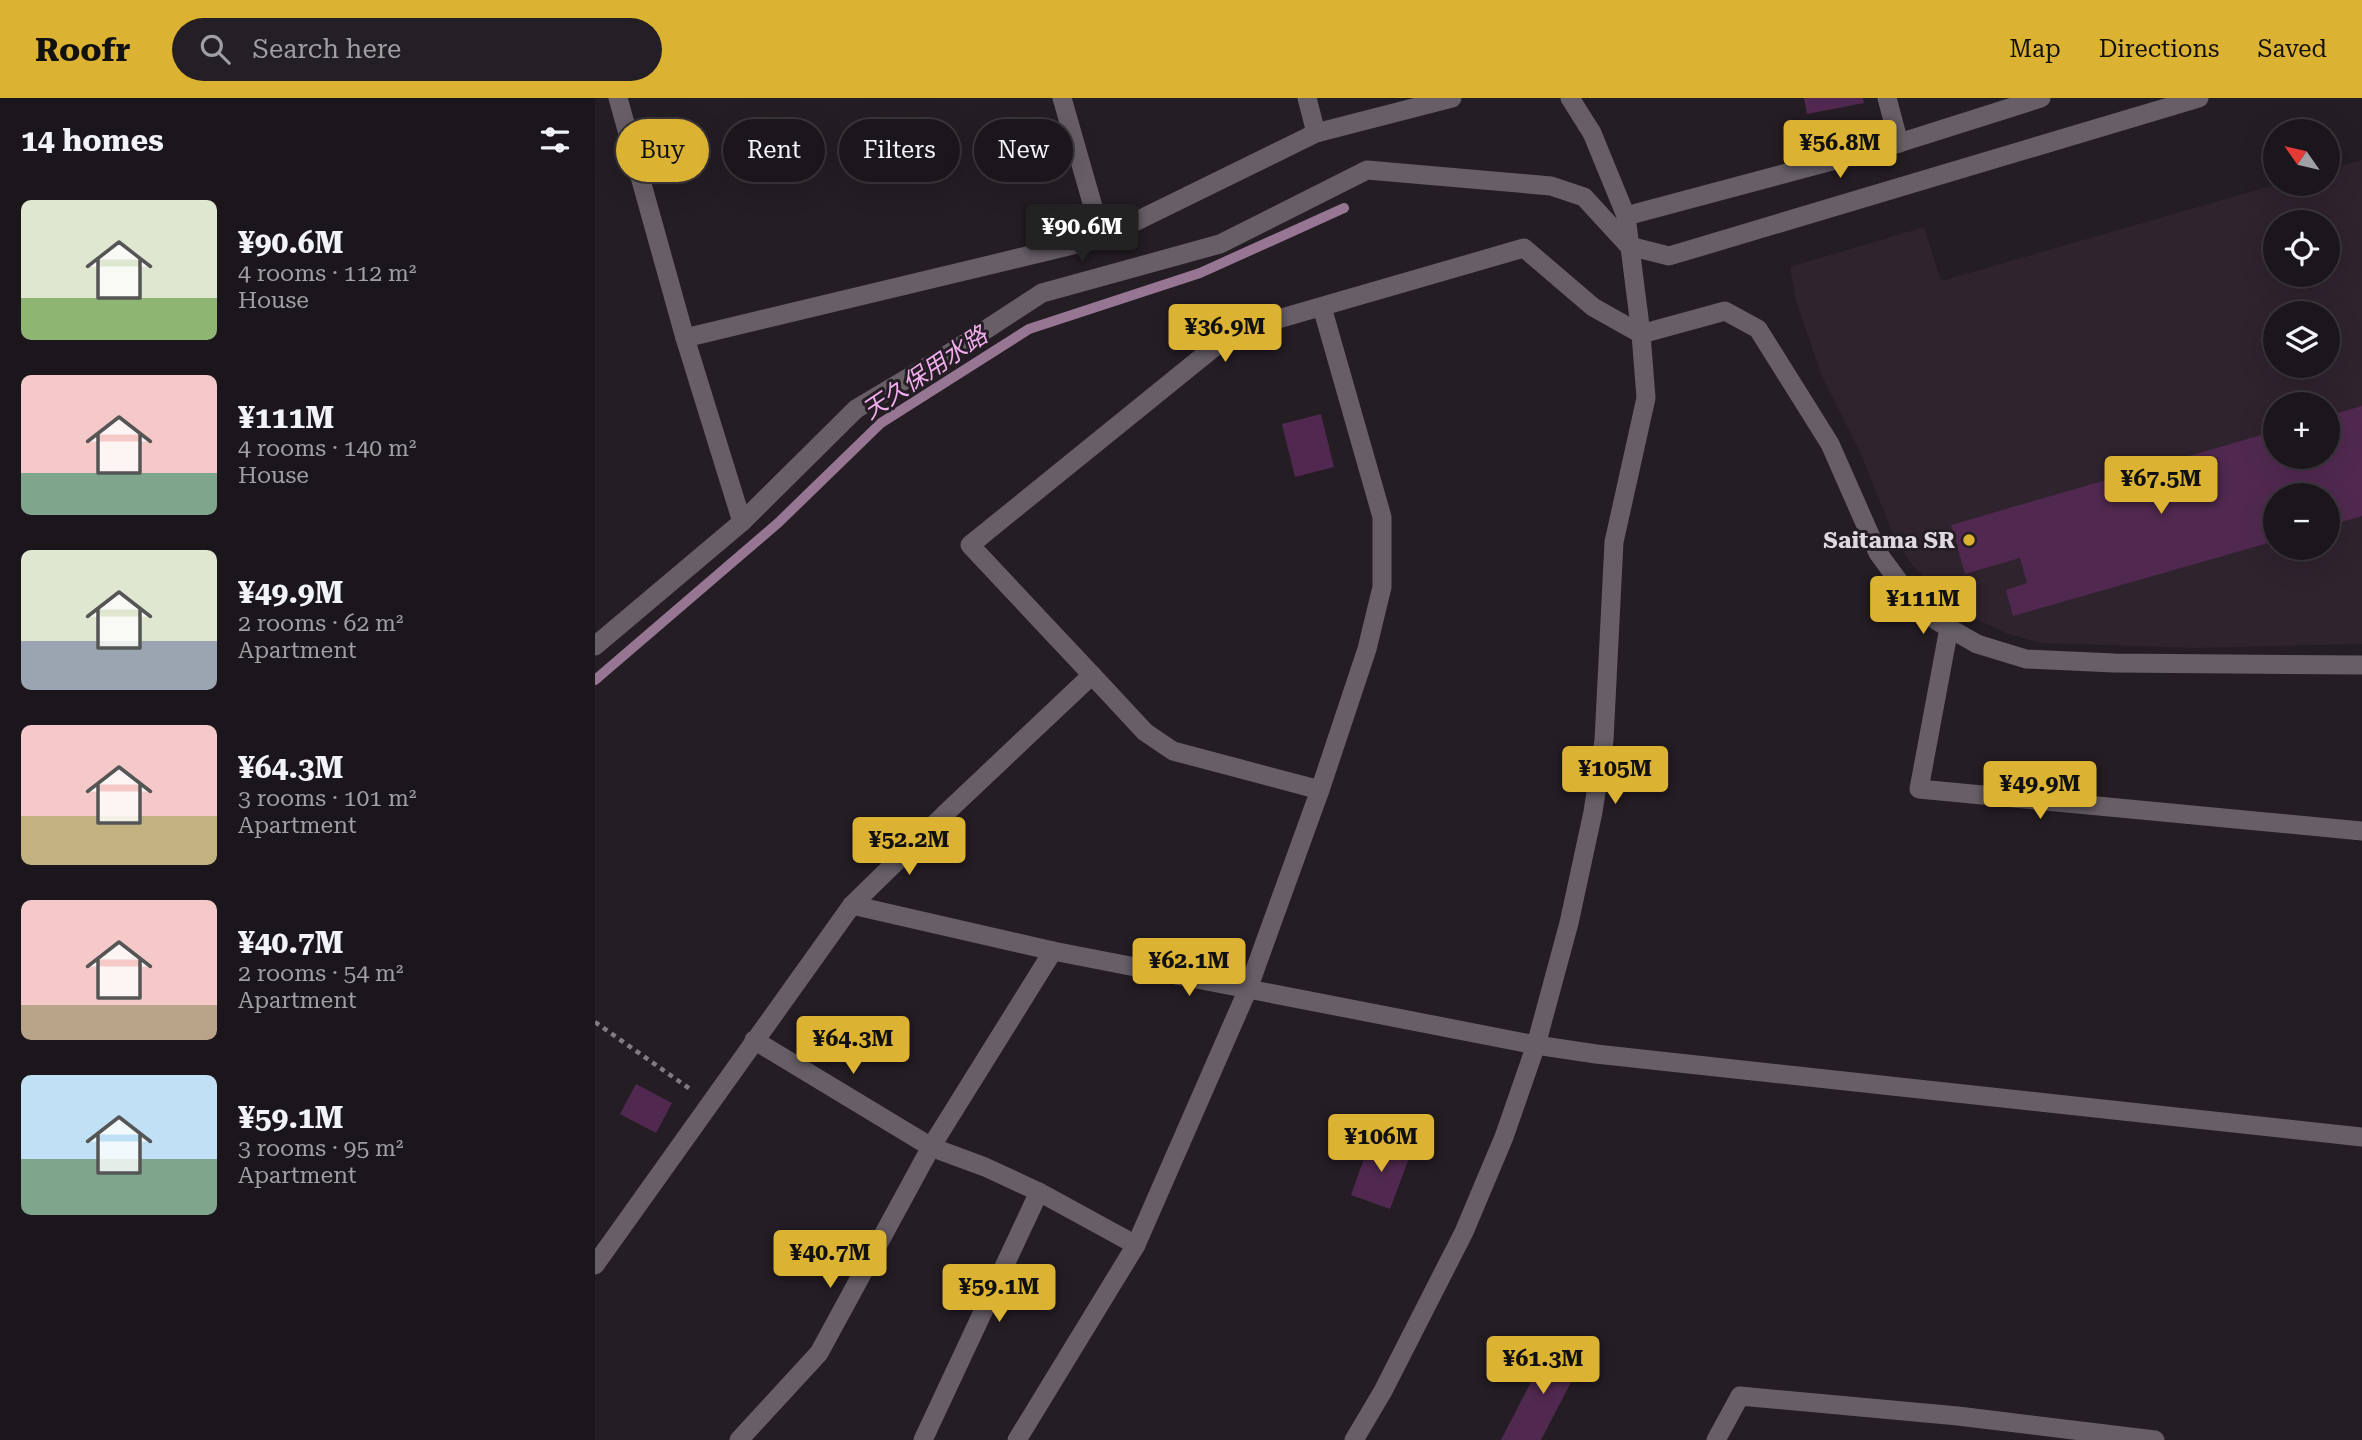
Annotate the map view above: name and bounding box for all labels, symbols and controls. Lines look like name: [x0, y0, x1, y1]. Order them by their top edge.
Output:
search box: [172, 18, 662, 81]
text: Roofr: [35, 30, 130, 69]
icon: search: [196, 30, 234, 68]
text: Search here: [252, 34, 401, 64]
text: Map: [2009, 35, 2061, 63]
text: Directions: [2099, 35, 2219, 63]
text: Saved: [2257, 35, 2327, 63]
chip: Buy: [616, 119, 709, 182]
chip: Rent: [723, 119, 825, 182]
chip: Filters: [839, 119, 960, 182]
chip: New: [974, 119, 1073, 182]
north arrow: [2263, 119, 2340, 196]
map controls: [2263, 119, 2340, 560]
pin: ¥56.8M: [1783, 120, 1897, 180]
icon: filters: [536, 121, 574, 159]
text: 14 homes: [21, 123, 164, 158]
text: ¥56.8M: [1800, 129, 1880, 156]
pin: ¥90.6M: [1025, 204, 1139, 264]
button: locate: [2263, 210, 2340, 287]
text: ¥90.6M: [1042, 213, 1122, 240]
text: ¥90.6M: [238, 225, 344, 260]
icon: home: [77, 228, 161, 312]
text: 4 rooms · 112 m²: [238, 260, 416, 287]
text: House: [238, 287, 309, 314]
button: layers: [2263, 301, 2340, 378]
pin: ¥36.9M: [1168, 304, 1282, 364]
text: ¥36.9M: [1185, 313, 1265, 340]
water label: 天久保用水路: [857, 320, 994, 425]
button: +: [2263, 392, 2340, 469]
text: ¥111M: [238, 400, 334, 435]
icon: home: [77, 403, 161, 487]
text: 4 rooms · 140 m²: [238, 435, 416, 462]
pin: ¥67.5M: [2104, 456, 2218, 516]
text: House: [238, 462, 309, 489]
text: ¥67.5M: [2121, 465, 2201, 492]
button: −: [2263, 483, 2340, 560]
place label: Saitama SR: [1823, 527, 1955, 554]
marker: Saitama SR: [1961, 532, 1977, 548]
text: ¥49.9M: [238, 575, 344, 610]
pin: ¥111M: [1874, 576, 1972, 636]
icon: home: [77, 578, 161, 662]
text: ¥111M: [1886, 585, 1960, 612]
text: 2 rooms · 62 m²: [238, 610, 404, 637]
text: Apartment: [238, 637, 357, 664]
pin: ¥105M: [1566, 746, 1664, 806]
text: ¥64.3M: [238, 750, 344, 785]
icon: home: [77, 753, 161, 837]
text: ¥105M: [1578, 755, 1652, 782]
pin: ¥49.9M: [1983, 762, 2097, 821]
text: ¥49.9M: [2000, 770, 2080, 797]
text: 3 rooms · 101 m²: [238, 785, 416, 812]
text: Apartment: [238, 812, 357, 839]
pin: ¥52.2M: [852, 818, 966, 877]
text: ¥52.2M: [869, 826, 949, 853]
text: ¥40.7M: [238, 925, 344, 960]
icon: home: [77, 928, 161, 1012]
pin: ¥62.1M: [1132, 939, 1246, 998]
text: ¥62.1M: [1149, 947, 1229, 974]
text: 2 rooms · 54 m²: [238, 960, 404, 987]
text: Apartment: [238, 987, 357, 1014]
pin: ¥64.3M: [796, 1016, 910, 1076]
text: ¥64.3M: [813, 1025, 893, 1052]
text: ¥59.1M: [238, 1100, 344, 1135]
icon: home: [77, 1103, 161, 1187]
pin: ¥106M: [1332, 1114, 1430, 1174]
text: ¥106M: [1344, 1123, 1418, 1150]
text: 3 rooms · 95 m²: [238, 1135, 404, 1162]
text: Apartment: [238, 1162, 357, 1189]
pin: ¥40.7M: [773, 1230, 887, 1290]
text: ¥40.7M: [790, 1239, 870, 1266]
pin: ¥59.1M: [942, 1264, 1056, 1324]
text: ¥59.1M: [959, 1273, 1039, 1300]
pin: ¥61.3M: [1486, 1336, 1600, 1396]
text: ¥61.3M: [1503, 1345, 1583, 1372]

